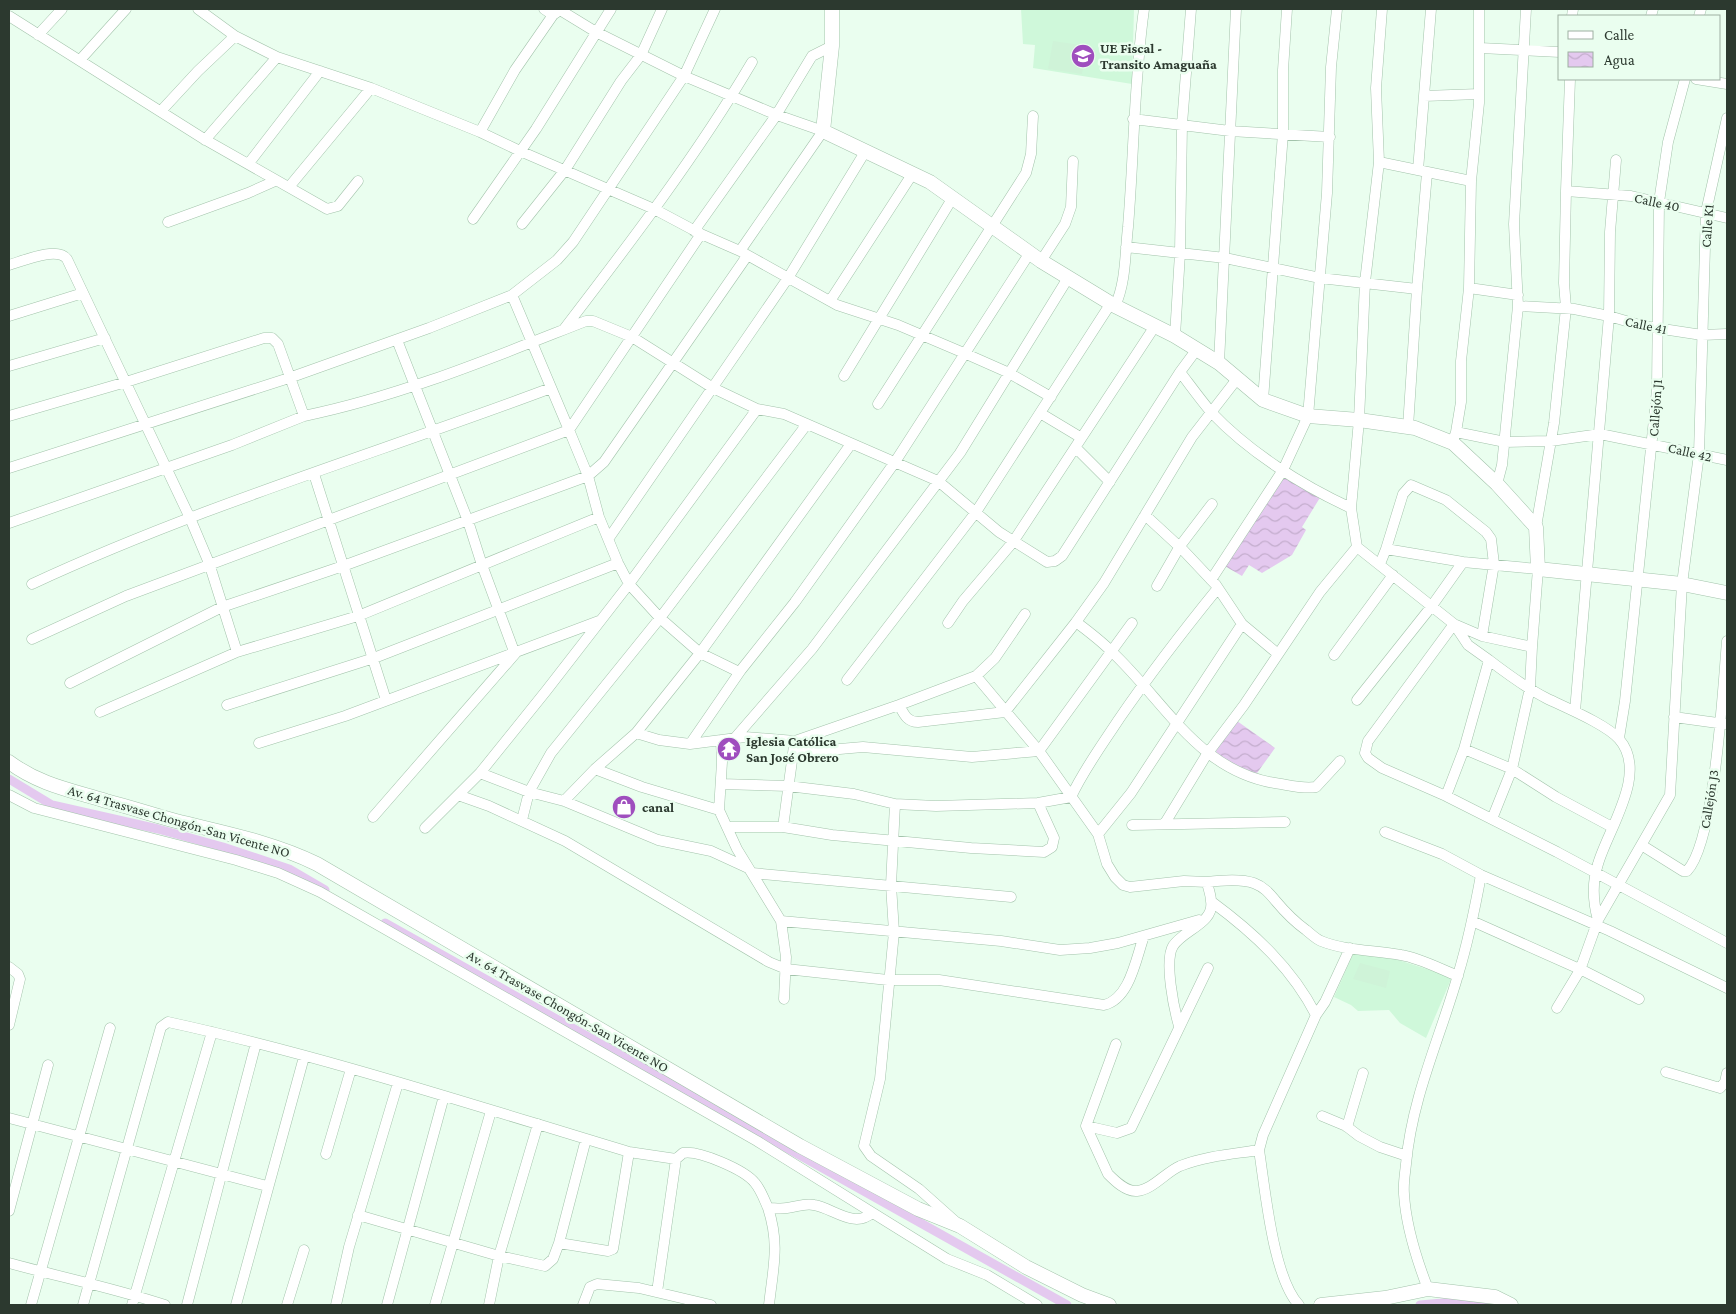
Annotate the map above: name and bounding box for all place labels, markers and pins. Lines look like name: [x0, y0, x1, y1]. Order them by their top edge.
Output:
place label: UE Fiscal - Transito Amaguaña: [1100, 40, 1217, 72]
school or university icon: UE Fiscal - Transito Amaguaña: [1070, 43, 1096, 69]
place label: Iglesia Católica San José Obrero: [746, 733, 839, 765]
temple icon: Iglesia Católica San José Obrero: [716, 736, 742, 762]
shop icon: canal: [611, 794, 637, 820]
place label: canal: [642, 799, 674, 815]

